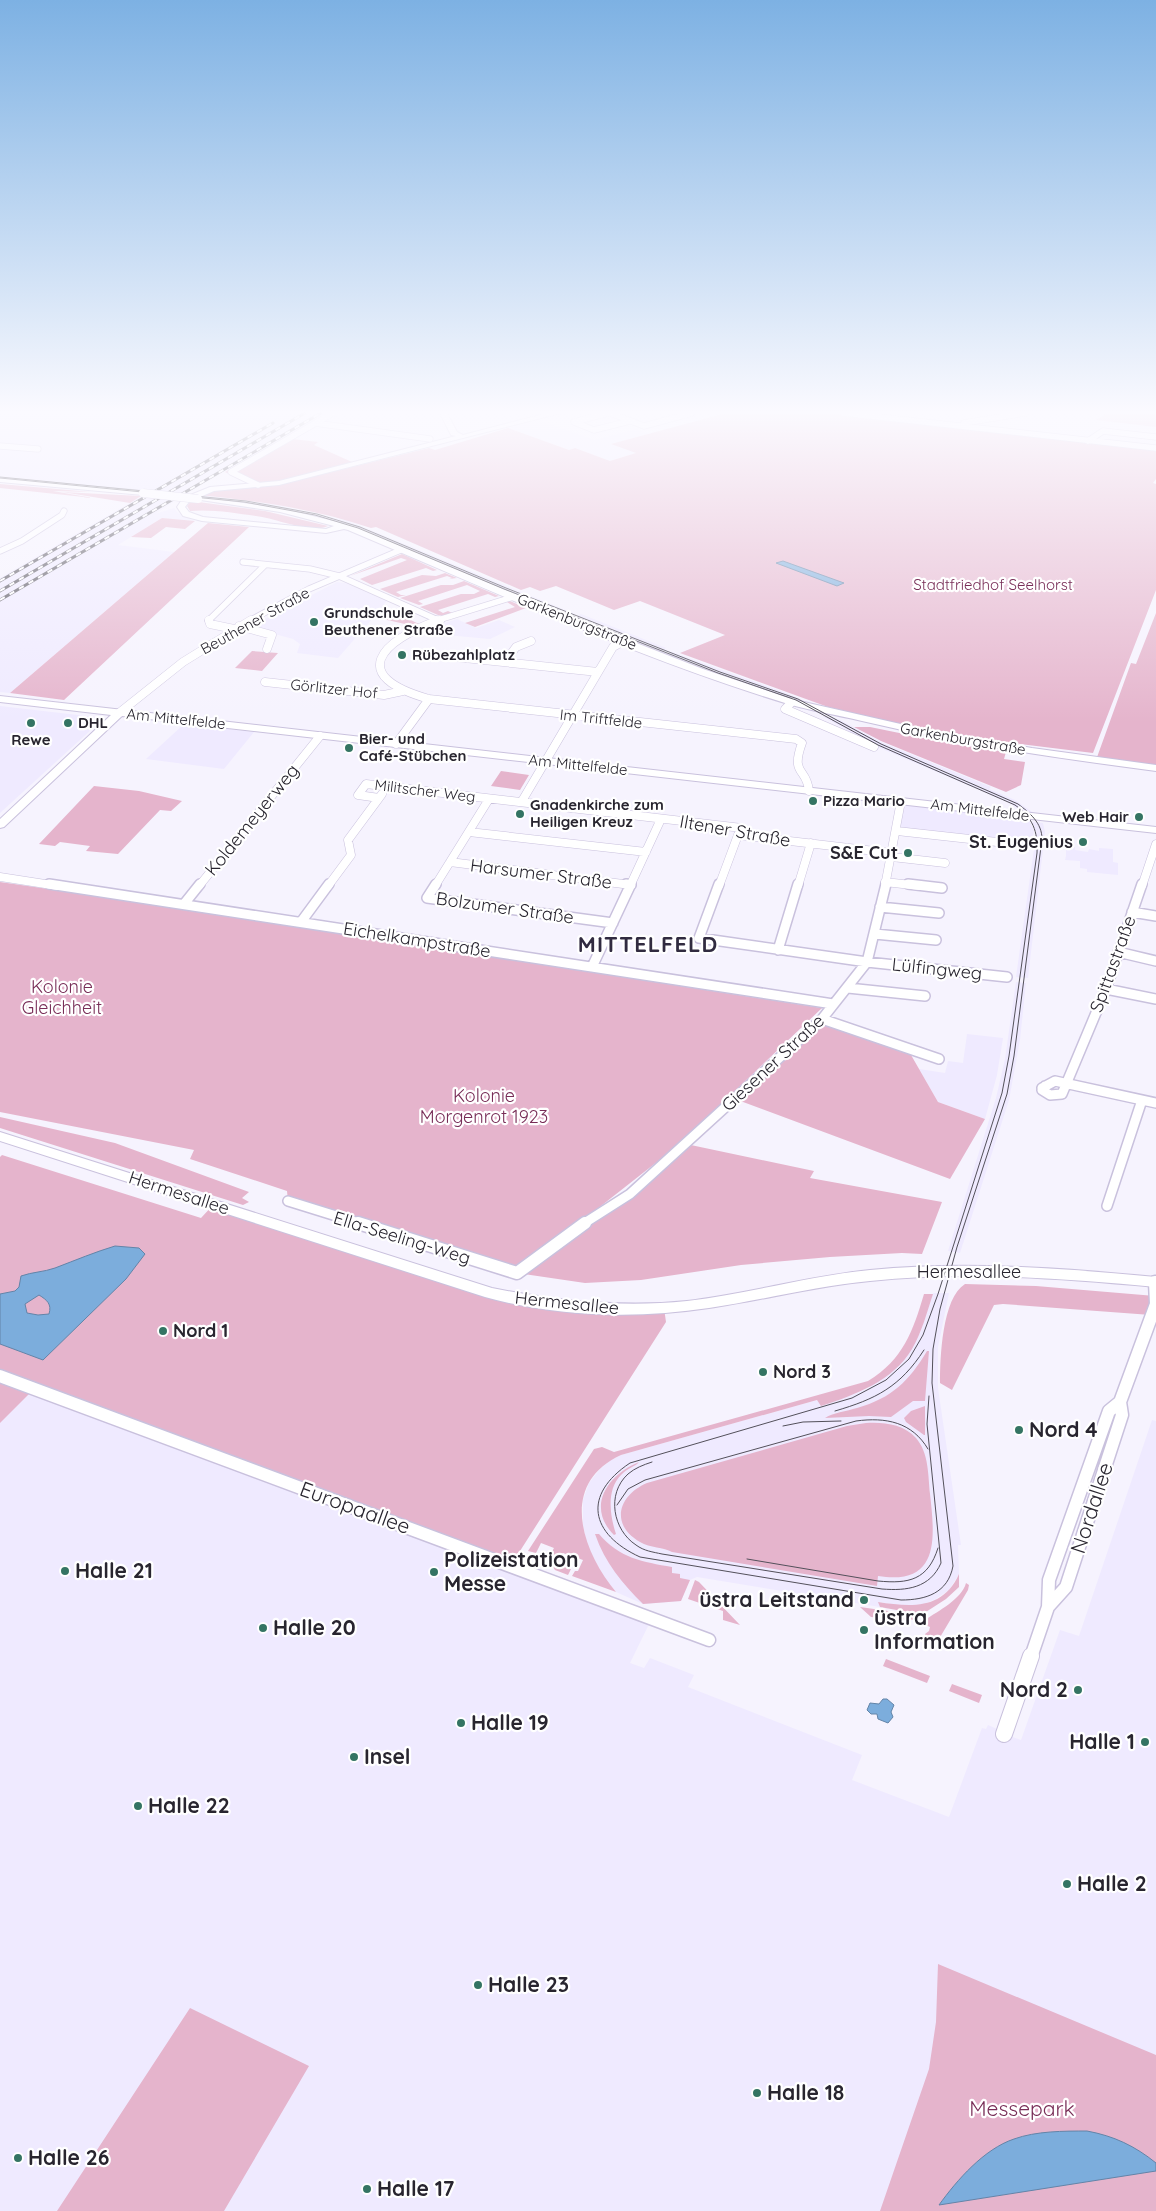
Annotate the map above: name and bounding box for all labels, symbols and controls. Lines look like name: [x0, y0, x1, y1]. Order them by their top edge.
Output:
park label: Stadtfriedhof Seelhorst: [913, 575, 1073, 594]
street label: Beuthener Straße: [197, 583, 313, 658]
street label: Garkenburgstraße: [515, 589, 640, 654]
place label: Grundschule Beuthener Straße: [324, 603, 454, 639]
marker: Grundschule Beuthener Straße: [308, 616, 320, 628]
place label: Rübezahlplatz: [412, 645, 515, 664]
marker: Rübezahlplatz: [396, 649, 408, 661]
street label: Görlitzer Hof: [289, 674, 379, 703]
street label: Am Mittelfelde: [126, 704, 226, 733]
street label: Im Triftfelde: [559, 705, 643, 732]
place label: DHL: [78, 713, 108, 732]
marker: Rewe: [25, 717, 37, 729]
marker: DHL: [62, 717, 74, 729]
street label: Garkenburgstraße: [899, 718, 1027, 759]
place label: Bier- und Café-Stübchen: [359, 729, 466, 765]
place label: Rewe: [11, 730, 51, 749]
marker: Bier- und Café-Stübchen: [343, 742, 355, 754]
street label: Am Mittelfelde: [528, 750, 628, 779]
street label: Koldemeyerweg: [200, 759, 304, 880]
street label: Militscher Weg: [374, 775, 477, 806]
place label: Pizza Mario: [823, 791, 905, 810]
street label: Am Mittelfelde: [930, 794, 1030, 825]
place label: Gnadenkirche zum Heiligen Kreuz: [530, 795, 664, 831]
marker: Pizza Mario: [807, 795, 819, 807]
place label: Web Hair: [1062, 807, 1129, 826]
marker: Gnadenkirche zum Heiligen Kreuz: [514, 808, 526, 820]
street label: Iltener Straße: [678, 809, 792, 852]
marker: Web Hair: [1133, 811, 1145, 823]
place label: St. Eugenius: [969, 830, 1073, 853]
marker: St. Eugenius: [1077, 836, 1089, 848]
place label: S&E Cut: [830, 841, 898, 864]
marker: S&E Cut: [902, 847, 914, 859]
street label: Harsumer Straße: [469, 853, 613, 894]
street label: Bolzumer Straße: [435, 886, 575, 929]
street label: Spittastraße: [1084, 912, 1141, 1015]
street label: Eichelkampstraße: [342, 916, 492, 963]
district label: MITTELFELD: [578, 930, 718, 958]
street label: Lülfingweg: [891, 952, 983, 985]
park label: Kolonie Gleichheit: [22, 975, 102, 1019]
street label: Giesener Straße: [716, 1009, 829, 1116]
park label: Kolonie Morgenrot 1923: [420, 1084, 548, 1128]
street label: Hermesallee: [126, 1165, 232, 1220]
street label: Ella-Seeling-Weg: [331, 1206, 473, 1269]
street label: Hermesallee: [917, 1260, 1021, 1283]
street label: Hermesallee: [514, 1286, 620, 1319]
place label: Nord 1: [173, 1319, 228, 1342]
marker: Nord 1: [157, 1325, 169, 1337]
place label: Nord 3: [773, 1360, 831, 1383]
marker: Nord 3: [757, 1366, 769, 1378]
place label: Nord 4: [1029, 1416, 1098, 1442]
marker: Nord 4: [1013, 1424, 1025, 1436]
street label: Nordallee: [1064, 1459, 1118, 1557]
street label: Europaallee: [297, 1475, 414, 1539]
place label: Polizeistation Messe: [444, 1546, 579, 1596]
place label: Halle 21: [75, 1557, 153, 1583]
marker: Halle 21: [59, 1565, 71, 1577]
marker: Polizeistation Messe: [428, 1566, 440, 1578]
place label: üstra Leitstand: [699, 1586, 854, 1612]
marker: üstra Leitstand: [858, 1594, 870, 1606]
place label: üstra Information: [874, 1604, 995, 1654]
place label: Halle 20: [273, 1614, 356, 1640]
marker: Halle 20: [257, 1622, 269, 1634]
marker: üstra Information: [858, 1624, 870, 1636]
place label: Nord 2: [1000, 1676, 1068, 1702]
marker: Nord 2: [1072, 1684, 1084, 1696]
place label: Halle 19: [471, 1709, 549, 1735]
marker: Halle 19: [455, 1717, 467, 1729]
place label: Halle 1: [1069, 1728, 1135, 1754]
marker: Halle 1: [1139, 1736, 1151, 1748]
place label: Insel: [364, 1743, 410, 1769]
marker: Insel: [348, 1751, 360, 1763]
place label: Halle 22: [148, 1792, 230, 1818]
marker: Halle 22: [132, 1800, 144, 1812]
place label: Halle 2: [1077, 1870, 1147, 1896]
marker: Halle 2: [1061, 1878, 1073, 1890]
place label: Halle 23: [488, 1971, 569, 1997]
marker: Halle 23: [472, 1979, 484, 1991]
place label: Halle 18: [767, 2079, 844, 2105]
marker: Halle 18: [751, 2087, 763, 2099]
park label: Messepark: [969, 2095, 1075, 2121]
place label: Halle 26: [28, 2144, 109, 2170]
marker: Halle 26: [12, 2152, 24, 2164]
place label: Halle 17: [377, 2175, 454, 2201]
marker: Halle 17: [361, 2183, 373, 2195]

